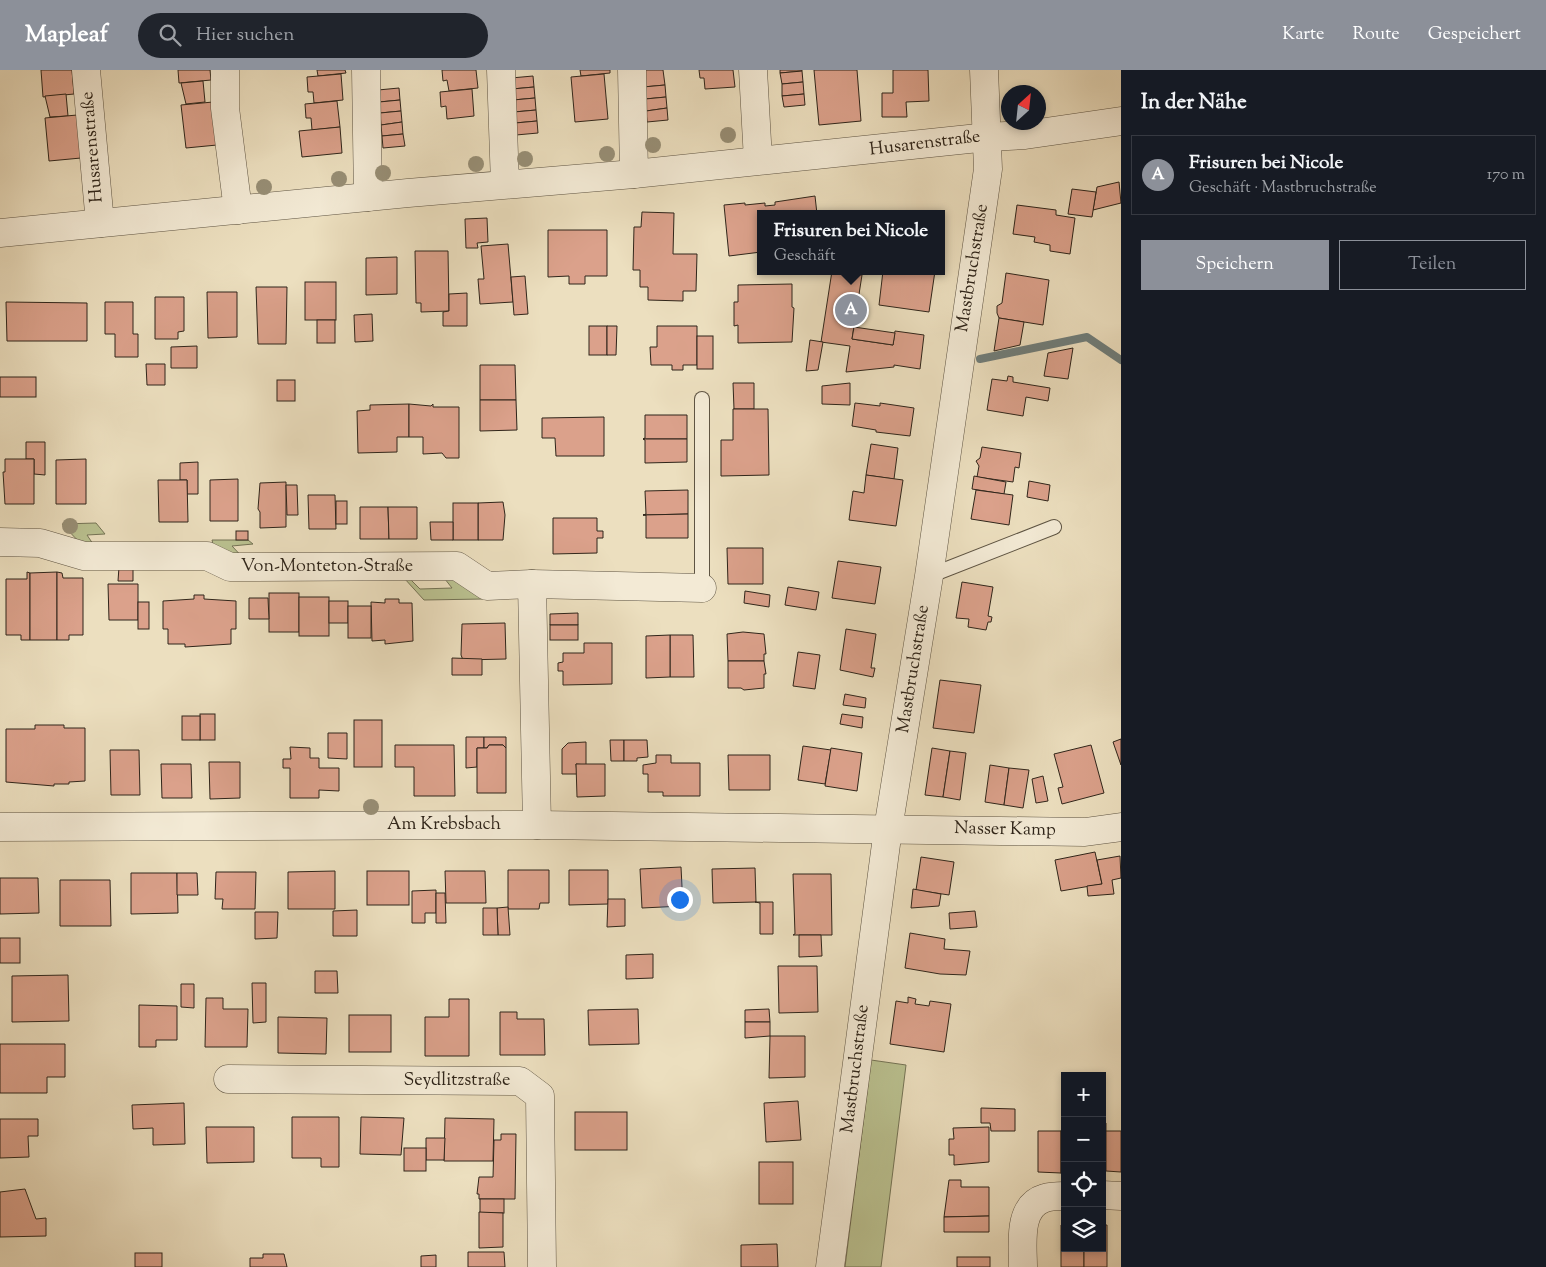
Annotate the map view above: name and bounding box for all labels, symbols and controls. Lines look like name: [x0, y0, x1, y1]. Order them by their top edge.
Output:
search box: [138, 13, 488, 58]
text: Mapleaf: [25, 18, 108, 52]
icon: search: [156, 21, 184, 49]
text: Hier suchen: [196, 22, 294, 49]
text: Karte: [1282, 22, 1325, 48]
text: Route: [1353, 22, 1400, 48]
text: Gespeichert: [1428, 22, 1521, 48]
north arrow: [1001, 85, 1046, 130]
text: In der Nähe: [1141, 88, 1247, 118]
street label: Husarenstraße: [75, 90, 111, 204]
street label: Husarenstraße: [868, 124, 982, 164]
text: Frisuren bei Nicole: [1189, 150, 1343, 177]
text: A: [1152, 164, 1165, 187]
text: 170 m: [1487, 164, 1525, 187]
text: Geschäft · Mastbruchstraße: [1189, 177, 1377, 200]
street label: Mastbruchstraße: [950, 202, 996, 334]
popup: [757, 210, 945, 275]
text: Frisuren bei Nicole: [774, 218, 928, 245]
button: Speichern: [1141, 240, 1329, 290]
button: Teilen: [1339, 240, 1526, 290]
text: Geschäft: [774, 245, 836, 268]
pin: A: [835, 291, 867, 329]
street label: Von-Monteton-Straße: [241, 554, 413, 580]
street label: Mastbruchstraße: [891, 603, 937, 735]
street label: Am Krebsbach: [387, 812, 502, 838]
street label: Nasser Kamp: [954, 816, 1056, 844]
your location: [667, 887, 693, 913]
street label: Mastbruchstraße: [835, 1003, 877, 1135]
street label: Seydlitzstraße: [404, 1068, 510, 1094]
map controls: [1061, 1072, 1106, 1252]
button: +: [1061, 1072, 1106, 1117]
button: −: [1061, 1117, 1106, 1162]
button: locate: [1061, 1162, 1106, 1207]
button: layers: [1061, 1207, 1106, 1252]

